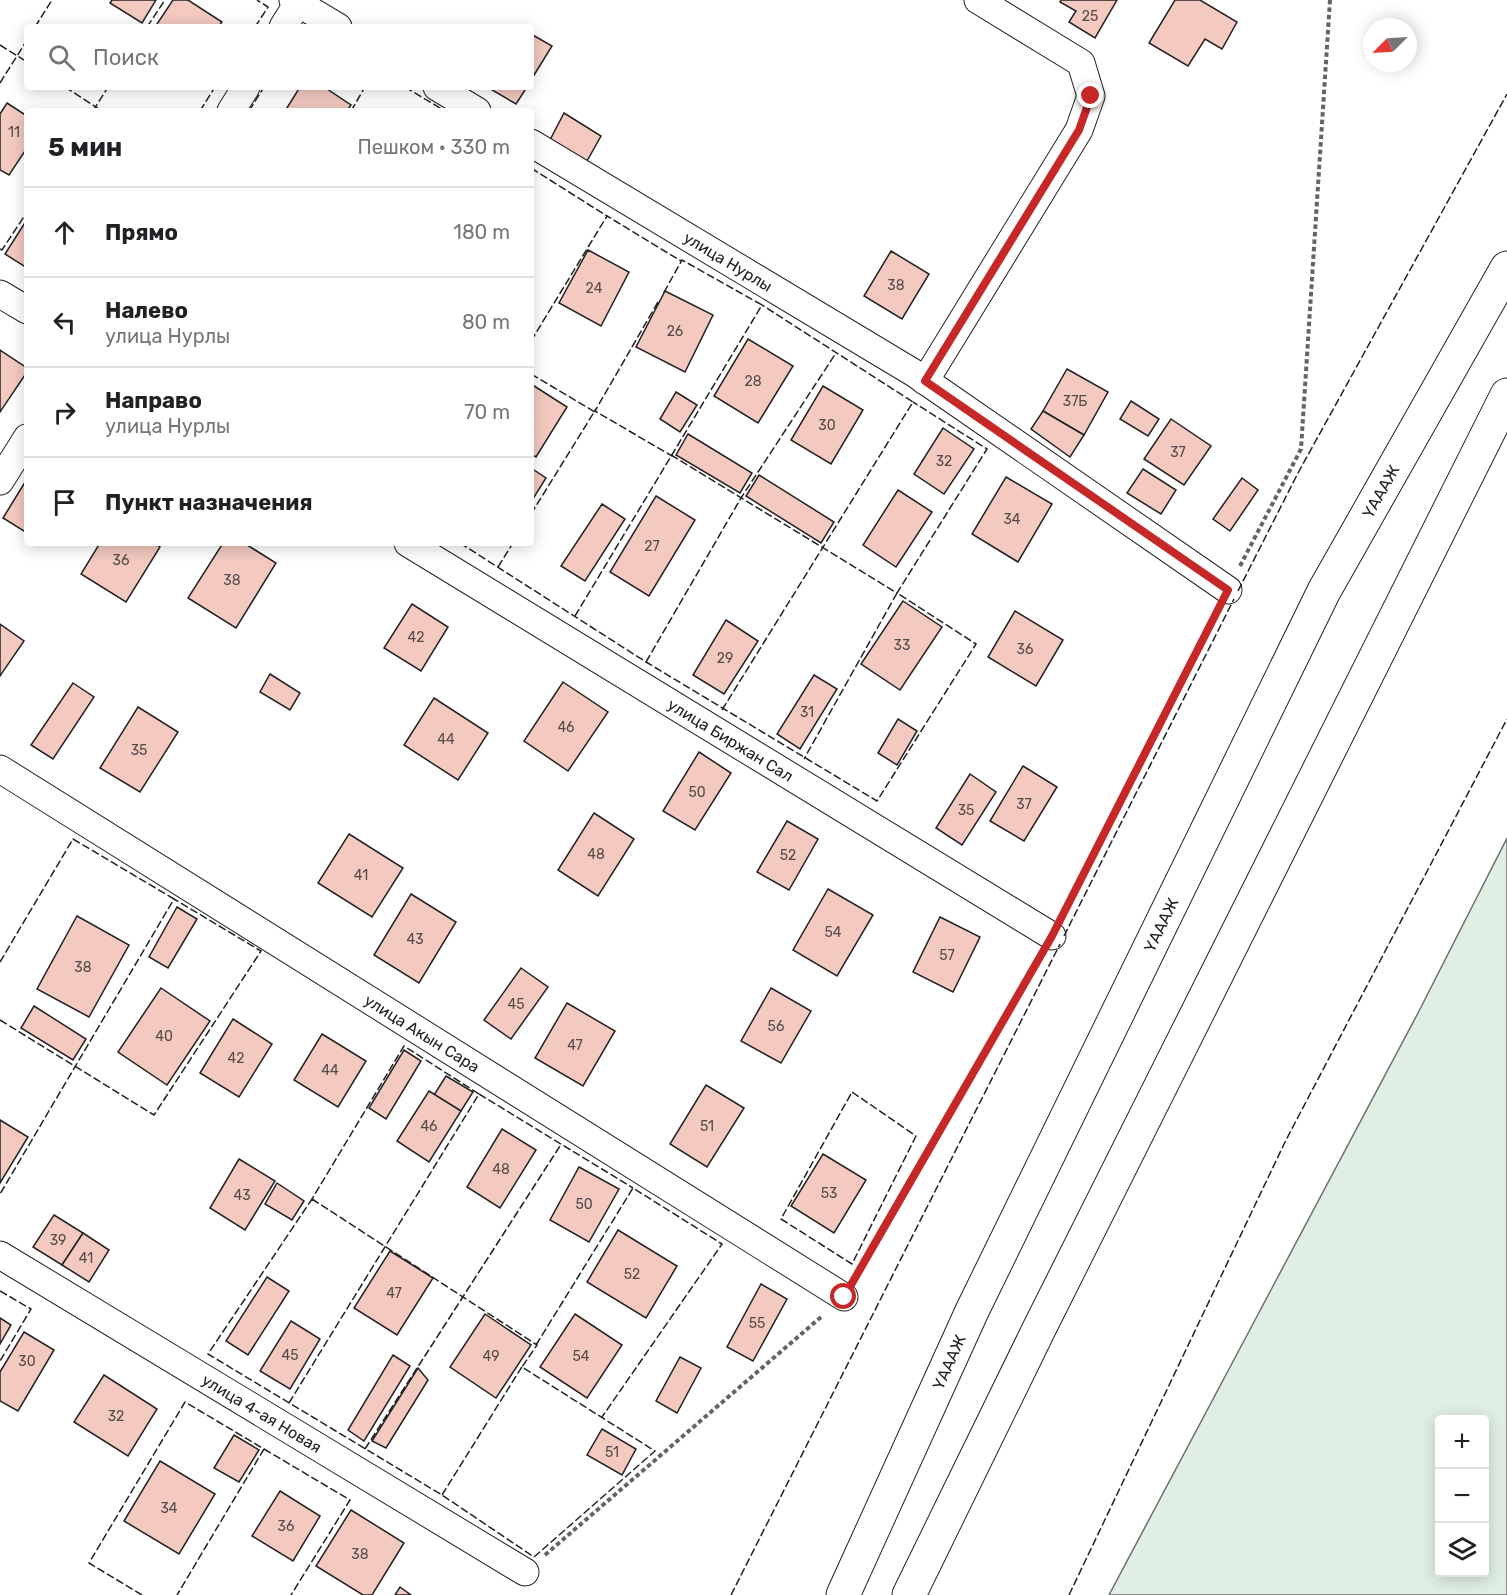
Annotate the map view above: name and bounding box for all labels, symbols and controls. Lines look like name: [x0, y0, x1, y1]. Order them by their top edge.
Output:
house number: 25: [1082, 8, 1098, 25]
north arrow: [1363, 18, 1417, 72]
search box: [24, 24, 534, 90]
icon: search: [45, 41, 78, 74]
text: Поиск: [93, 44, 159, 71]
route end: [1077, 82, 1103, 108]
house number: 11: [8, 124, 20, 141]
text: 5 мин: [48, 132, 122, 163]
text: Пешком · 330 m: [358, 135, 510, 159]
icon: ahead: [48, 216, 81, 249]
text: Прямо: [105, 219, 178, 246]
text: 180 m: [453, 220, 510, 244]
street label: улица Нурлы: [680, 228, 776, 296]
house number: 38: [887, 277, 905, 294]
house number: 24: [586, 280, 603, 297]
text: Налево: [105, 297, 188, 324]
icon: left: [48, 306, 81, 339]
text: 80 m: [462, 310, 510, 334]
house number: 26: [667, 323, 683, 340]
text: улица Нурлы: [105, 324, 230, 348]
house number: 28: [744, 373, 762, 390]
text: Направо: [105, 387, 202, 414]
house number: 37Б: [1063, 393, 1087, 410]
icon: right: [48, 396, 81, 429]
text: 70 m: [464, 400, 510, 424]
text: улица Нурлы: [105, 414, 230, 438]
house number: 30: [818, 417, 836, 434]
house number: 37: [1170, 444, 1186, 461]
house number: 32: [936, 453, 952, 470]
street label: ҮАААЖ: [1358, 461, 1404, 521]
icon: arrive: [48, 486, 81, 519]
text: Пункт назначения: [105, 489, 313, 516]
house number: 34: [1003, 511, 1021, 528]
house number: 27: [644, 538, 660, 555]
house number: 36: [113, 552, 129, 569]
house number: 38: [223, 572, 241, 589]
house number: 42: [408, 629, 424, 646]
house number: 33: [894, 637, 910, 654]
house number: 36: [1017, 641, 1033, 658]
house number: 29: [717, 650, 733, 667]
street label: улица Биржан Сал: [664, 695, 797, 786]
house number: 31: [800, 704, 814, 721]
house number: 46: [557, 719, 575, 736]
house number: 44: [437, 731, 455, 748]
house number: 35: [131, 742, 147, 759]
house number: 50: [688, 784, 706, 801]
house number: 37: [1016, 796, 1032, 813]
house number: 35: [958, 802, 974, 819]
house number: 48: [587, 846, 605, 863]
house number: 52: [780, 847, 796, 864]
house number: 41: [354, 867, 368, 884]
street label: ҮАААЖ: [1140, 894, 1183, 955]
house number: 54: [824, 924, 842, 941]
house number: 43: [406, 931, 424, 948]
house number: 57: [939, 947, 955, 964]
house number: 38: [74, 959, 92, 976]
street label: улица Акын Сара: [361, 990, 483, 1077]
house number: 45: [507, 996, 525, 1013]
house number: 56: [768, 1018, 784, 1035]
house number: 40: [155, 1028, 173, 1045]
house number: 47: [567, 1037, 583, 1054]
house number: 42: [228, 1050, 244, 1067]
house number: 44: [321, 1062, 339, 1079]
house number: 46: [420, 1118, 438, 1135]
house number: 51: [700, 1118, 714, 1135]
house number: 48: [492, 1161, 510, 1178]
house number: 53: [821, 1185, 837, 1202]
house number: 43: [233, 1187, 251, 1204]
house number: 50: [575, 1196, 593, 1213]
house number: 39: [50, 1232, 66, 1249]
house number: 41: [79, 1250, 93, 1267]
house number: 52: [624, 1266, 640, 1283]
route start: [830, 1283, 856, 1309]
house number: 47: [386, 1285, 402, 1302]
house number: 55: [749, 1315, 765, 1332]
street label: ҮАААЖ: [929, 1332, 970, 1393]
house number: 45: [281, 1347, 299, 1364]
house number: 49: [483, 1348, 499, 1365]
house number: 54: [572, 1348, 590, 1365]
house number: 30: [18, 1353, 36, 1370]
street label: улица 4-ая Новая: [198, 1370, 325, 1457]
house number: 32: [108, 1408, 124, 1425]
map controls: [1435, 1415, 1489, 1577]
button: +: [1435, 1415, 1489, 1469]
house number: 51: [605, 1444, 619, 1461]
button: −: [1435, 1469, 1489, 1523]
house number: 34: [160, 1500, 178, 1517]
house number: 36: [278, 1518, 294, 1535]
button: layers: [1435, 1523, 1489, 1577]
house number: 38: [351, 1546, 369, 1563]

